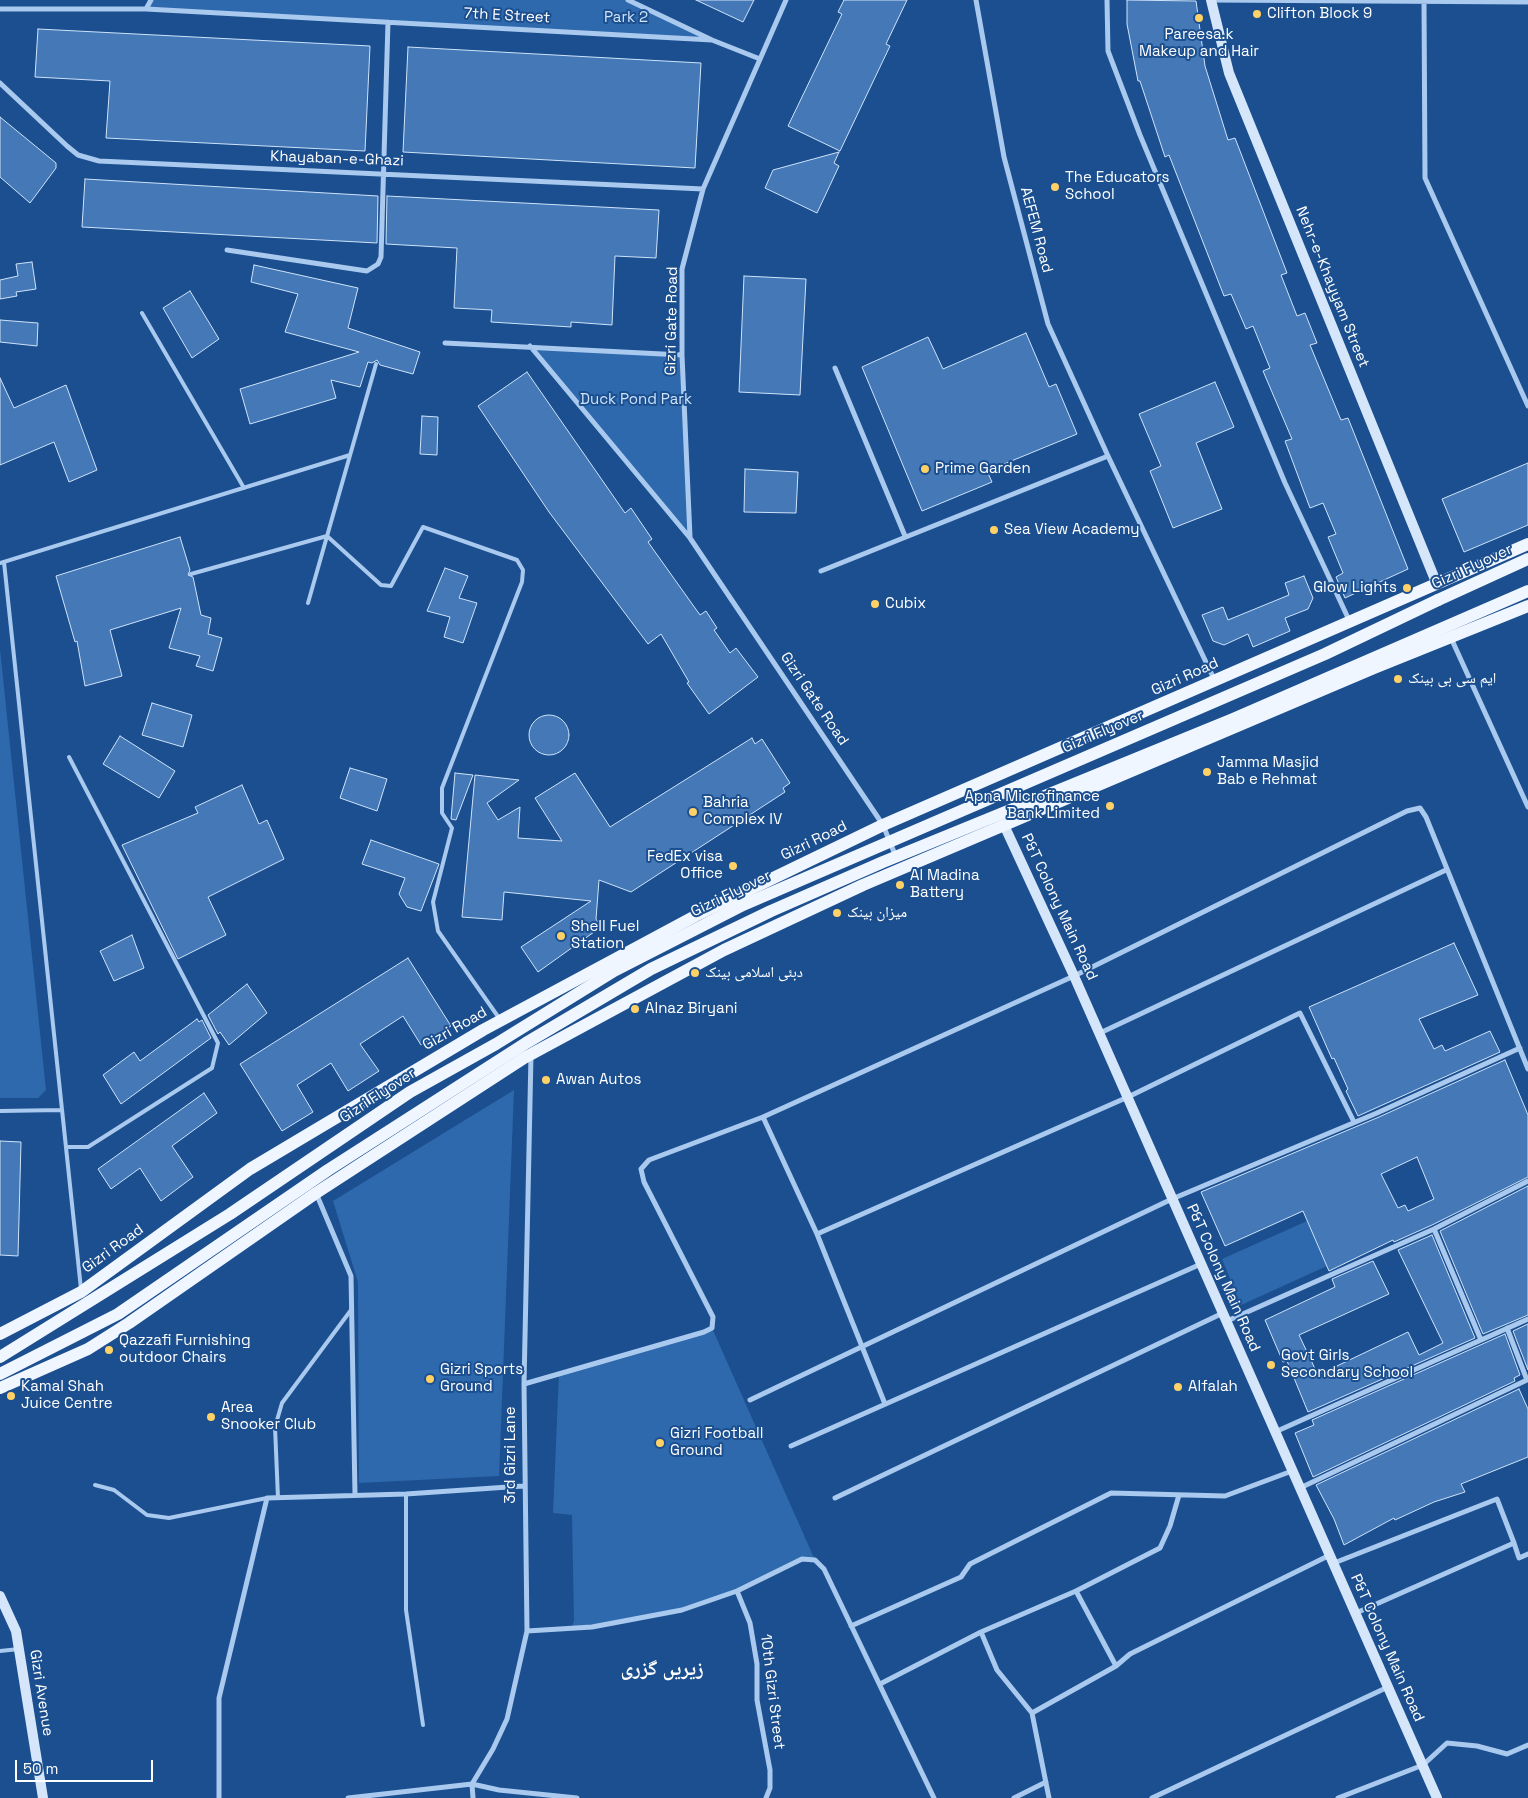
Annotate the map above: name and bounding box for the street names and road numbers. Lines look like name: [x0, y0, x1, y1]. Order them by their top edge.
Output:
street label: 7th E Street: [463, 5, 551, 27]
street label: Khayaban-e-Ghazi: [270, 148, 404, 170]
street label: AEFEM Road: [1016, 185, 1056, 275]
street label: Nehr-e-Khayyam Street: [1291, 204, 1373, 370]
street label: Gizri Gate Road: [662, 266, 682, 376]
street label: Gizri Flyover: [1429, 540, 1515, 594]
street label: Gizri Gate Road: [776, 649, 852, 749]
street label: Gizri Road: [1149, 654, 1221, 700]
street label: Gizri Flyover: [1060, 707, 1146, 757]
street label: Gizri Road: [778, 817, 850, 865]
street label: P&T Colony Main Road: [1017, 831, 1101, 983]
street label: Gizri Flyover: [688, 867, 774, 921]
street label: Gizri Road: [420, 1003, 490, 1055]
street label: Gizri Flyover: [337, 1065, 419, 1127]
street label: P&T Colony Main Road: [1182, 1201, 1264, 1355]
street label: Gizri Road: [79, 1221, 147, 1277]
street label: 3rd Gizri Lane: [502, 1406, 520, 1504]
street label: P&T Colony Main Road: [1346, 1571, 1428, 1725]
street label: 10th Gizri Street: [756, 1633, 788, 1751]
street label: Gizri Avenue: [25, 1648, 57, 1738]

